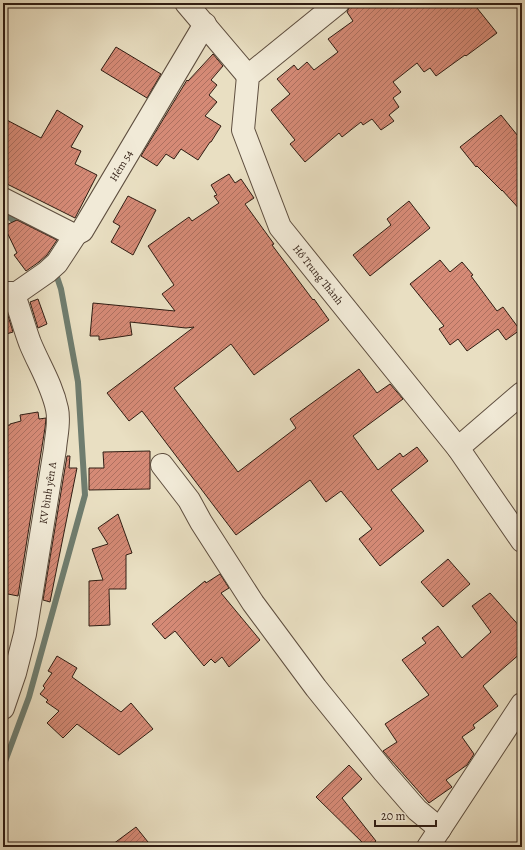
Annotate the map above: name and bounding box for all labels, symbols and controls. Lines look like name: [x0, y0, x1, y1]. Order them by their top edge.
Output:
street label: Hẻm 54: [106, 147, 136, 184]
street label: Hồ Trung Thành: [289, 241, 347, 308]
street label: KV bình yên A: [36, 460, 60, 525]
scale bar: [375, 802, 436, 828]
text: 20 m: [381, 808, 405, 824]

